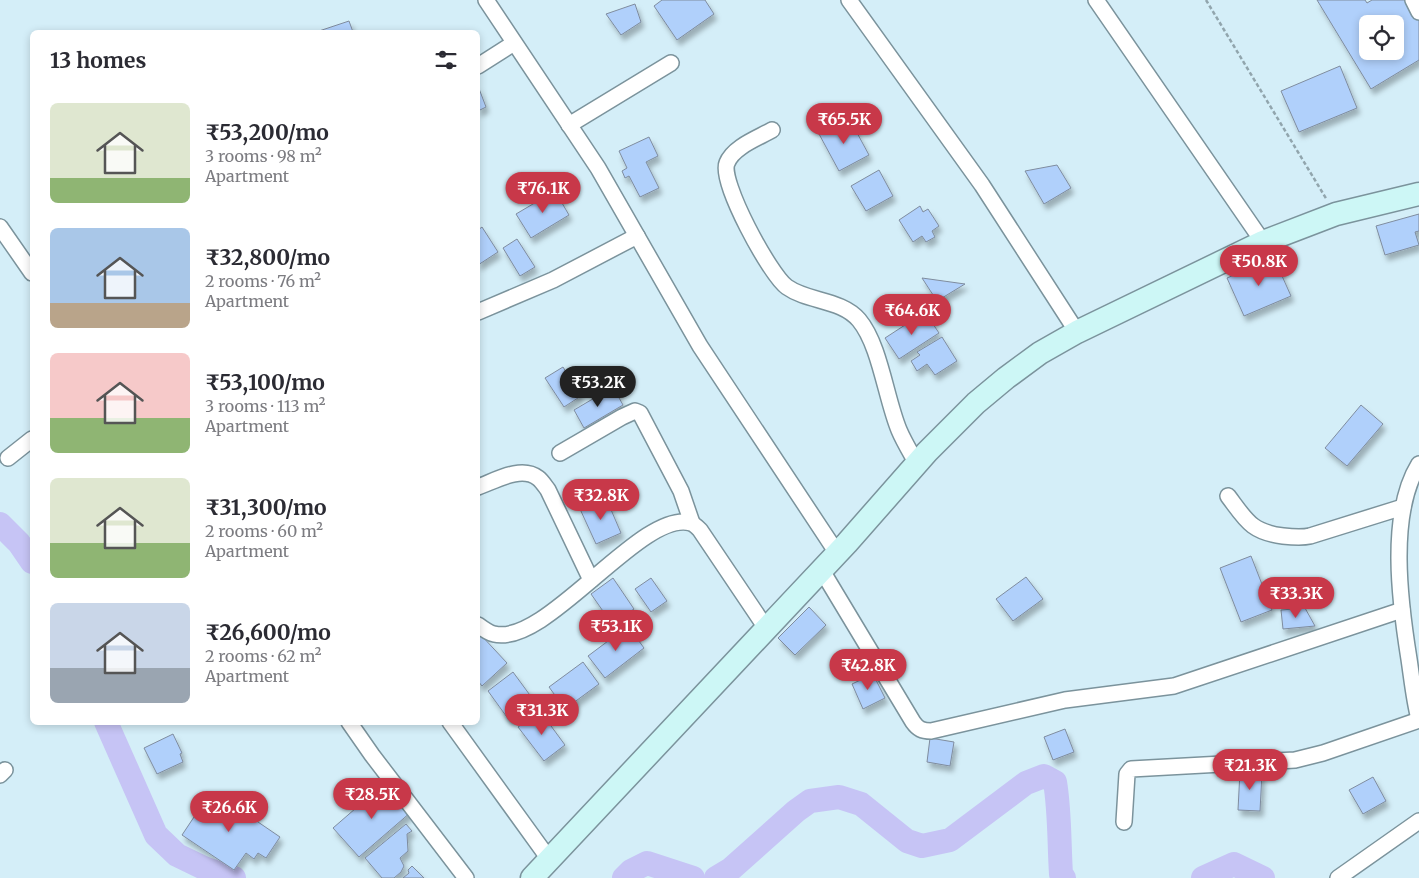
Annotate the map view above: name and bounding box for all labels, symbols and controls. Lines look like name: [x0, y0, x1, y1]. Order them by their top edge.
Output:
map controls: [1359, 15, 1404, 60]
button: locate: [1359, 15, 1404, 60]
icon: filters: [432, 46, 460, 74]
text: 13 homes: [50, 47, 146, 74]
pin: ₹65.5K: [803, 102, 885, 145]
text: ₹65.5K: [817, 109, 871, 129]
text: ₹53,200/mo: [205, 119, 329, 146]
icon: home: [90, 123, 150, 183]
text: 3 rooms · 98 m²: [205, 146, 322, 166]
text: Apartment: [205, 166, 289, 186]
pin: ₹76.1K: [502, 172, 584, 214]
text: ₹76.1K: [517, 178, 569, 198]
text: ₹32,800/mo: [205, 244, 330, 271]
pin: ₹50.8K: [1218, 244, 1300, 287]
icon: home: [90, 248, 150, 308]
text: ₹50.8K: [1231, 251, 1287, 271]
text: 2 rooms · 76 m²: [205, 271, 321, 291]
text: Apartment: [205, 291, 289, 311]
pin: ₹64.6K: [871, 294, 953, 336]
text: ₹64.6K: [884, 300, 940, 320]
pin: ₹53.2K: [557, 366, 639, 408]
text: ₹53,100/mo: [205, 369, 325, 396]
text: ₹53.2K: [571, 372, 625, 392]
icon: home: [90, 373, 150, 433]
text: 3 rooms · 113 m²: [205, 396, 325, 416]
text: Apartment: [205, 416, 289, 436]
pin: ₹32.8K: [560, 478, 642, 521]
text: ₹32.8K: [573, 485, 629, 505]
text: ₹31,300/mo: [205, 494, 327, 521]
icon: home: [90, 498, 150, 558]
text: 2 rooms · 60 m²: [205, 521, 323, 541]
text: Apartment: [205, 541, 289, 561]
pin: ₹33.3K: [1255, 576, 1337, 619]
text: ₹33.3K: [1269, 583, 1323, 603]
pin: ₹53.1K: [575, 610, 657, 652]
text: ₹53.1K: [590, 616, 642, 636]
text: ₹26,600/mo: [205, 619, 331, 646]
icon: home: [90, 623, 150, 683]
text: 2 rooms · 62 m²: [205, 646, 322, 666]
pin: ₹42.8K: [827, 648, 909, 691]
text: ₹42.8K: [840, 655, 896, 675]
text: Apartment: [205, 666, 289, 686]
pin: ₹31.3K: [501, 694, 583, 736]
text: ₹31.3K: [516, 700, 568, 720]
pin: ₹21.3K: [1209, 748, 1291, 791]
text: ₹21.3K: [1224, 755, 1276, 775]
pin: ₹28.5K: [331, 778, 413, 820]
text: ₹28.5K: [344, 784, 400, 804]
pin: ₹26.6K: [188, 790, 270, 833]
text: ₹26.6K: [201, 797, 257, 817]

